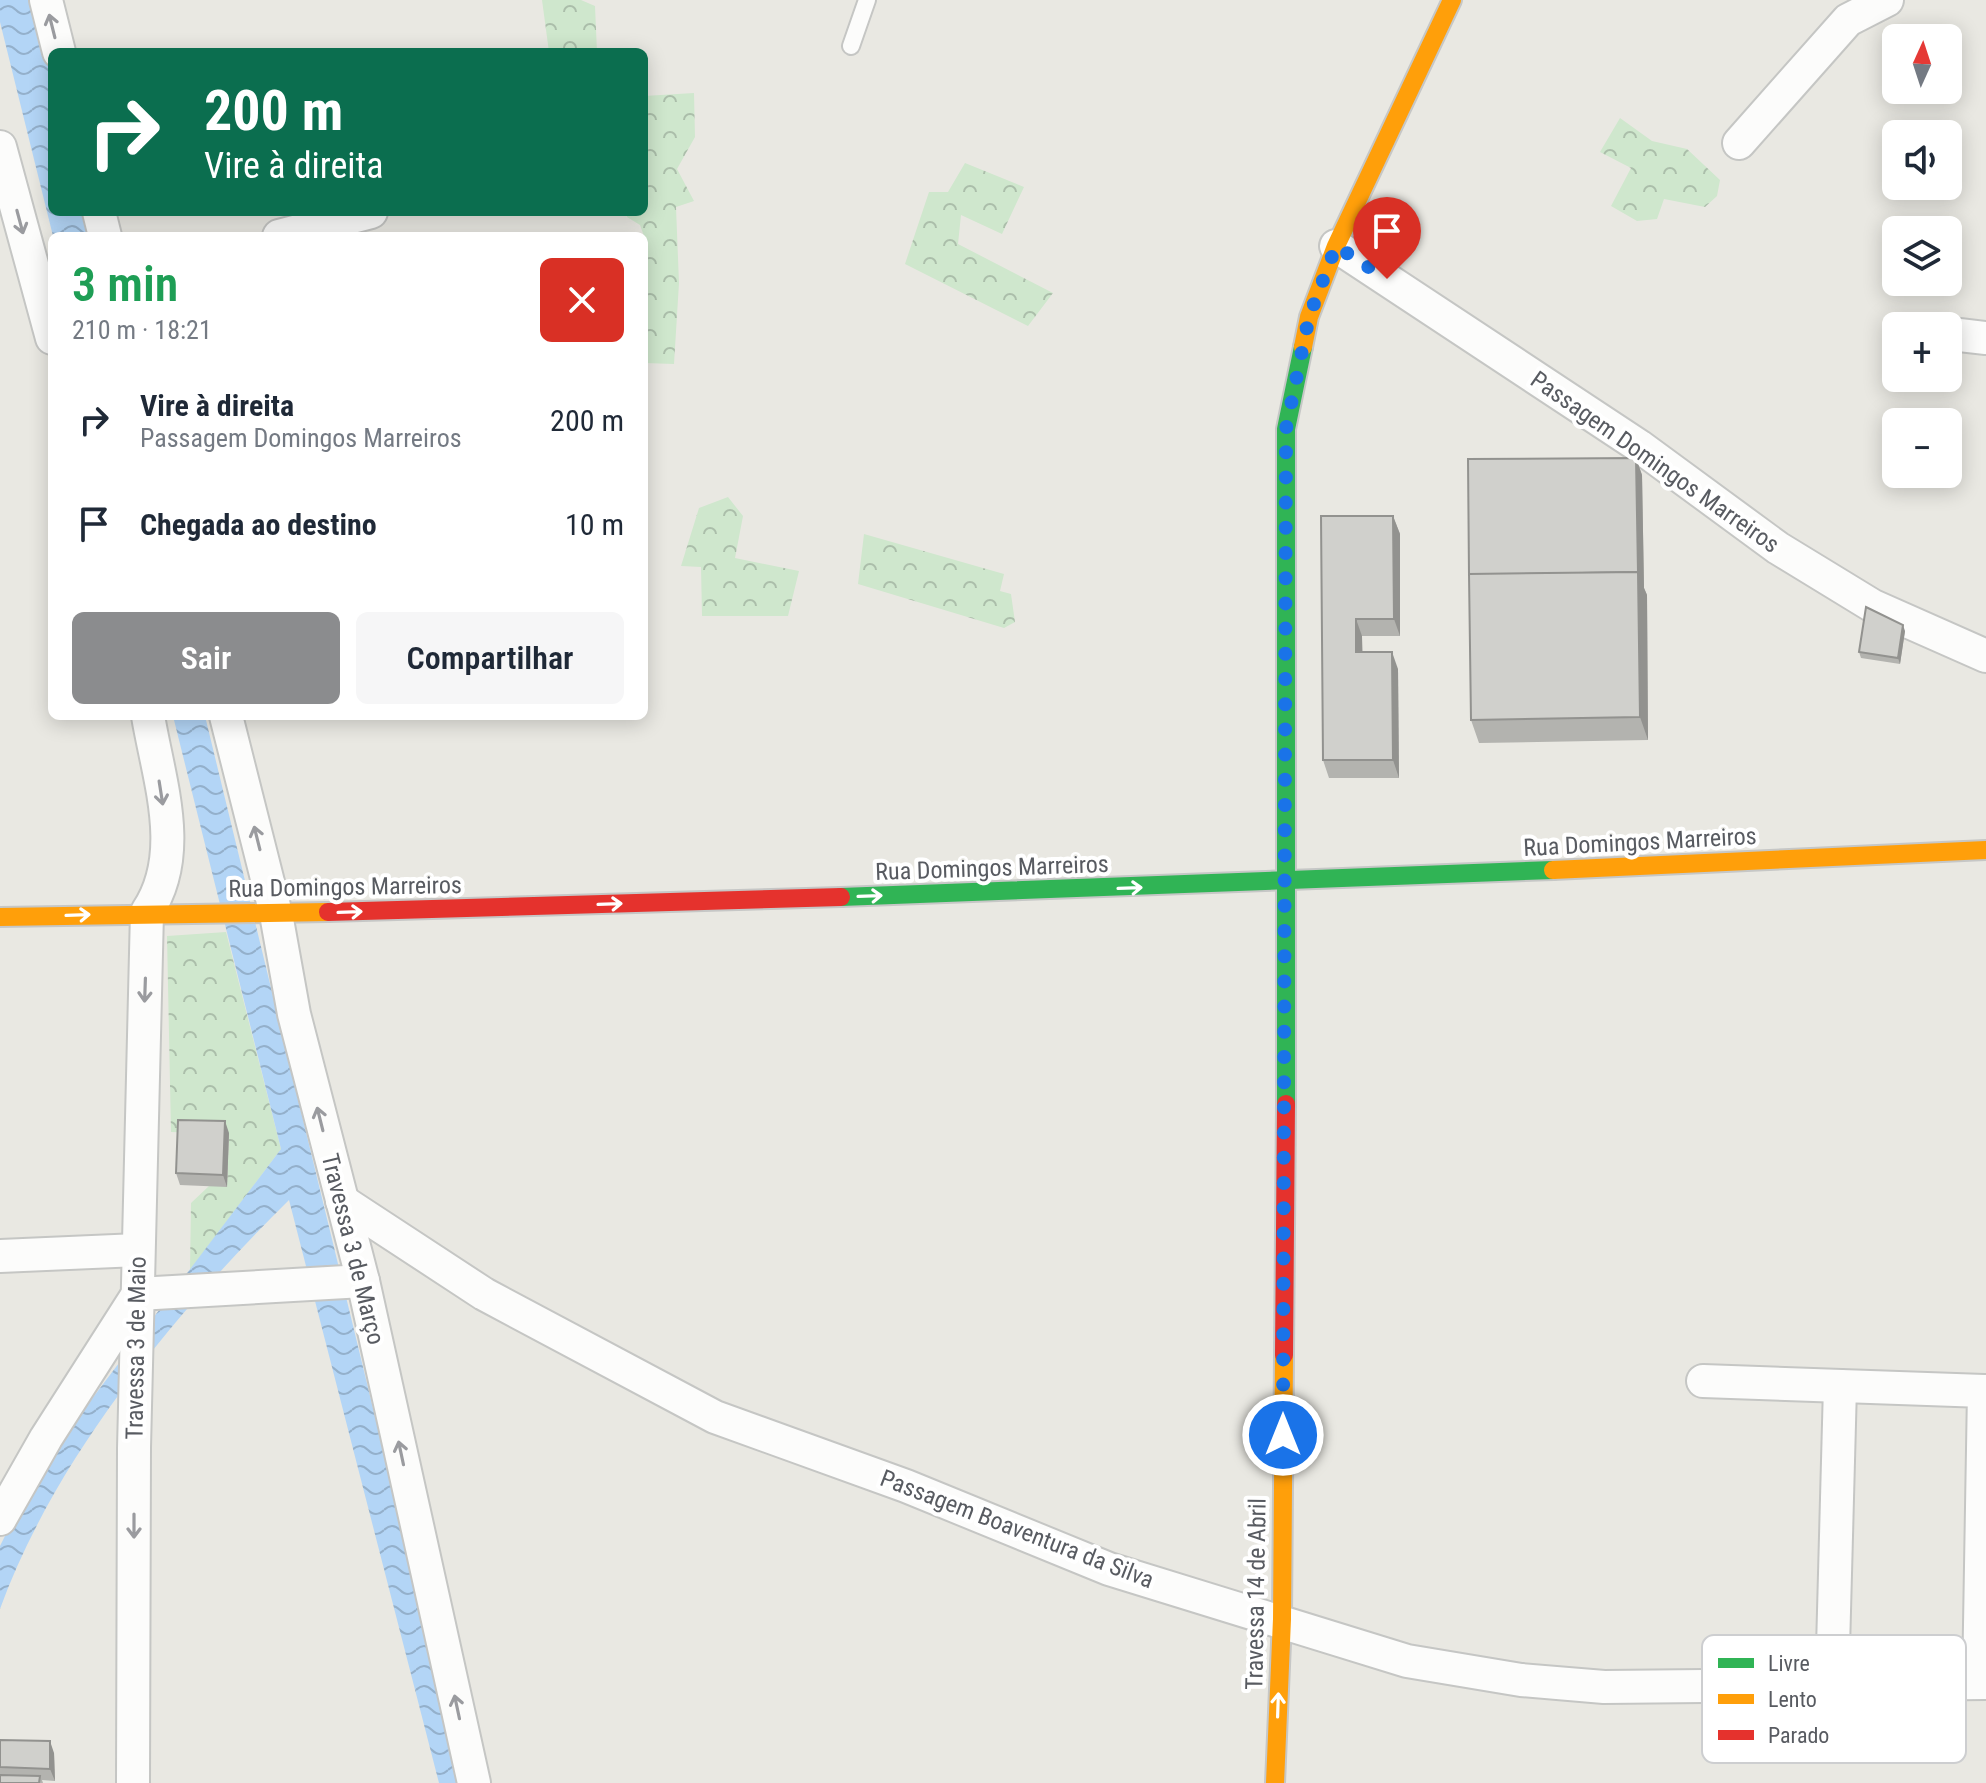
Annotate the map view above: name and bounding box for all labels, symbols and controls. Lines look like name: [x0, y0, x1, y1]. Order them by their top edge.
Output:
one-way arrow: [44, 14, 59, 39]
north arrow: [1882, 24, 1962, 104]
map controls: [1882, 24, 1962, 488]
text: 200 m: [204, 78, 343, 144]
icon: right: [72, 80, 176, 184]
button: sound: [1882, 120, 1962, 200]
text: Vire à direita: [204, 145, 384, 187]
pin: [1353, 197, 1421, 279]
one-way arrow: [14, 208, 29, 234]
icon: arrive: [1365, 209, 1409, 253]
button: layers: [1882, 216, 1962, 296]
text: 3 min: [72, 256, 178, 313]
button: close: [540, 258, 624, 342]
button: +: [1882, 312, 1962, 392]
text: 210 m · 18:21: [72, 315, 212, 345]
street label: Passagem Domingos Marreiros: [1525, 365, 1785, 559]
text: Vire à direita: [140, 388, 294, 423]
icon: right: [72, 398, 116, 442]
text: 200 m: [550, 403, 624, 438]
button: −: [1882, 408, 1962, 488]
text: Passagem Domingos Marreiros: [140, 423, 462, 453]
icon: arrive: [72, 502, 116, 546]
text: Chegada ao destino: [140, 507, 377, 542]
text: 10 m: [565, 507, 624, 542]
button: Sair: [72, 612, 340, 704]
button: Compartilhar: [356, 612, 624, 704]
one-way arrow: [154, 780, 169, 805]
street label: Rua Domingos Marreiros: [1523, 822, 1757, 862]
one-way arrow: [249, 826, 264, 852]
street label: Rua Domingos Marreiros: [875, 850, 1109, 886]
street label: Rua Domingos Marreiros: [228, 871, 462, 903]
one-way arrow: [1116, 880, 1143, 895]
one-way arrow: [856, 888, 883, 903]
one-way arrow: [596, 896, 623, 911]
one-way arrow: [336, 904, 363, 919]
one-way arrow: [64, 907, 91, 922]
one-way arrow: [137, 976, 152, 1003]
one-way arrow: [312, 1106, 327, 1132]
street label: Travessa 3 de Março: [316, 1151, 390, 1347]
street label: Travessa 3 de Maio: [120, 1256, 152, 1440]
position arrow: [1241, 1393, 1325, 1477]
one-way arrow: [393, 1441, 408, 1466]
street label: Passagem Boaventura da Silva: [876, 1464, 1158, 1594]
street label: Travessa 14 de Abril: [1240, 1498, 1272, 1690]
one-way arrow: [126, 1512, 142, 1539]
legend: [1702, 1635, 1966, 1763]
text: Livre: [1768, 1651, 1810, 1676]
text: Lento: [1768, 1687, 1817, 1712]
one-way arrow: [1271, 1692, 1286, 1719]
one-way arrow: [449, 1695, 464, 1720]
text: Parado: [1768, 1723, 1829, 1748]

